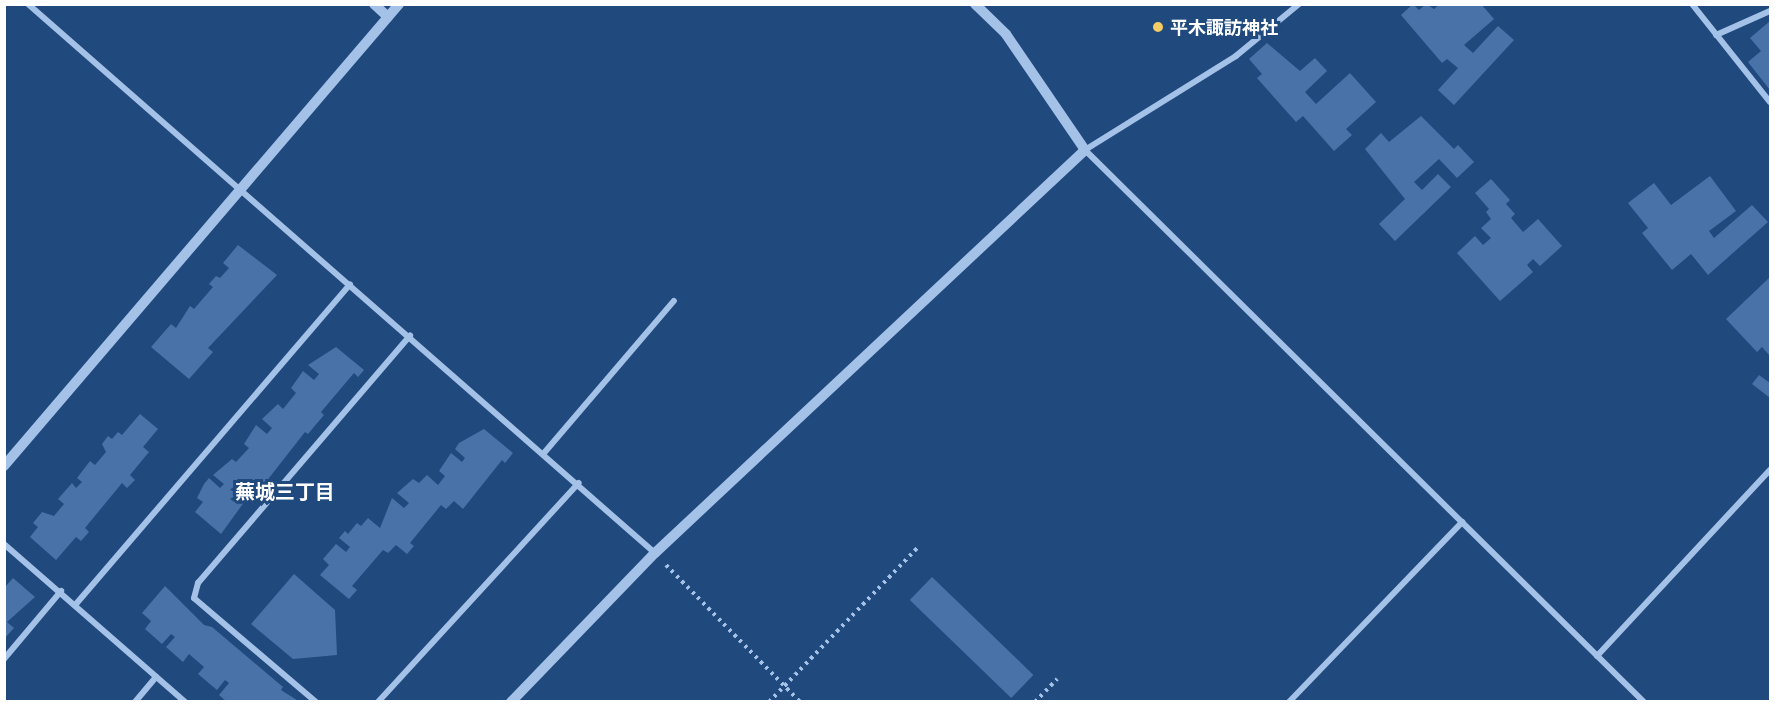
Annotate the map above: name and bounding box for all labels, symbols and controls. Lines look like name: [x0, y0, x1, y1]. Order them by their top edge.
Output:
place label: 平木諏訪神社: [1170, 16, 1278, 38]
marker: 平木諏訪神社: [1151, 20, 1165, 34]
district label: 蕪城三丁目: [235, 479, 335, 503]

